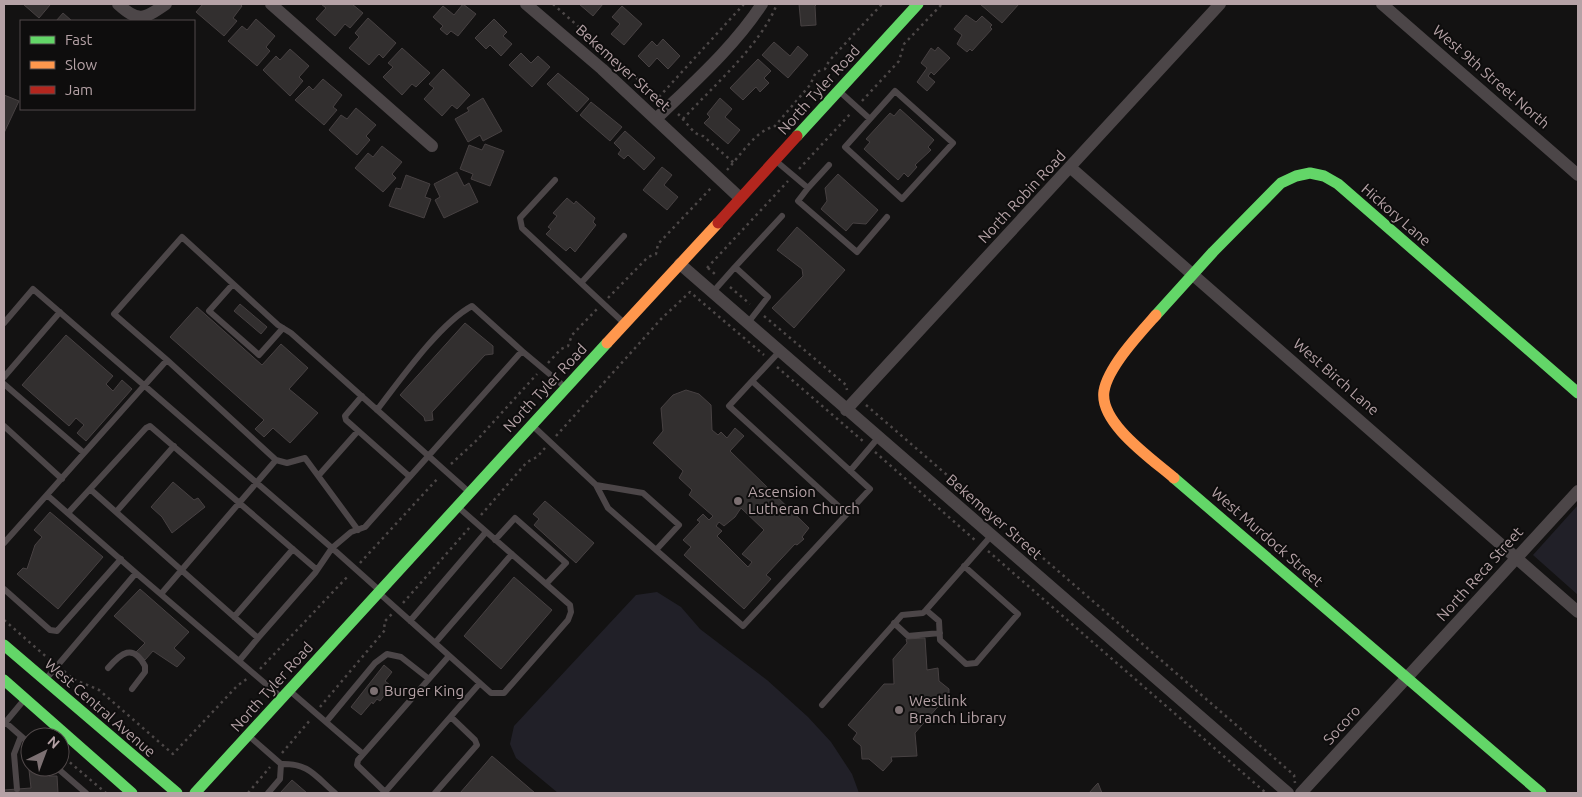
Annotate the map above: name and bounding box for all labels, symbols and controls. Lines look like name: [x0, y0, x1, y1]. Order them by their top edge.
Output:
legend: [20, 20, 195, 110]
street label: Bekemeyer Street: [573, 21, 674, 115]
street label: West 9th Street North: [1429, 21, 1553, 132]
text: Fast: [65, 31, 93, 48]
street label: North Tyler Road: [774, 42, 863, 138]
text: Slow: [65, 56, 98, 73]
text: Jam: [65, 81, 93, 98]
street label: North Robin Road: [974, 147, 1069, 246]
street label: Hickory Lane: [1358, 180, 1434, 249]
street label: West Birch Lane: [1290, 335, 1383, 418]
street label: North Tyler Road: [499, 340, 590, 435]
street label: Bekemeyer Street: [943, 470, 1046, 563]
place label: Ascension Lutheran Church: [748, 483, 860, 517]
street label: West Murdock Street: [1208, 483, 1327, 590]
marker: Ascension Lutheran Church: [732, 495, 744, 507]
street label: North Reca Street: [1433, 523, 1526, 624]
street label: North Tyler Road: [227, 639, 316, 735]
street label: West Central Avenue: [42, 655, 159, 760]
place label: Burger King: [384, 682, 464, 699]
marker: Burger King: [368, 685, 380, 697]
place label: Westlink Branch Library: [909, 692, 1006, 726]
street label: Socoro: [1320, 702, 1364, 748]
marker: Westlink Branch Library: [893, 704, 905, 716]
north arrow: [20, 727, 70, 777]
text: N: [44, 733, 63, 752]

